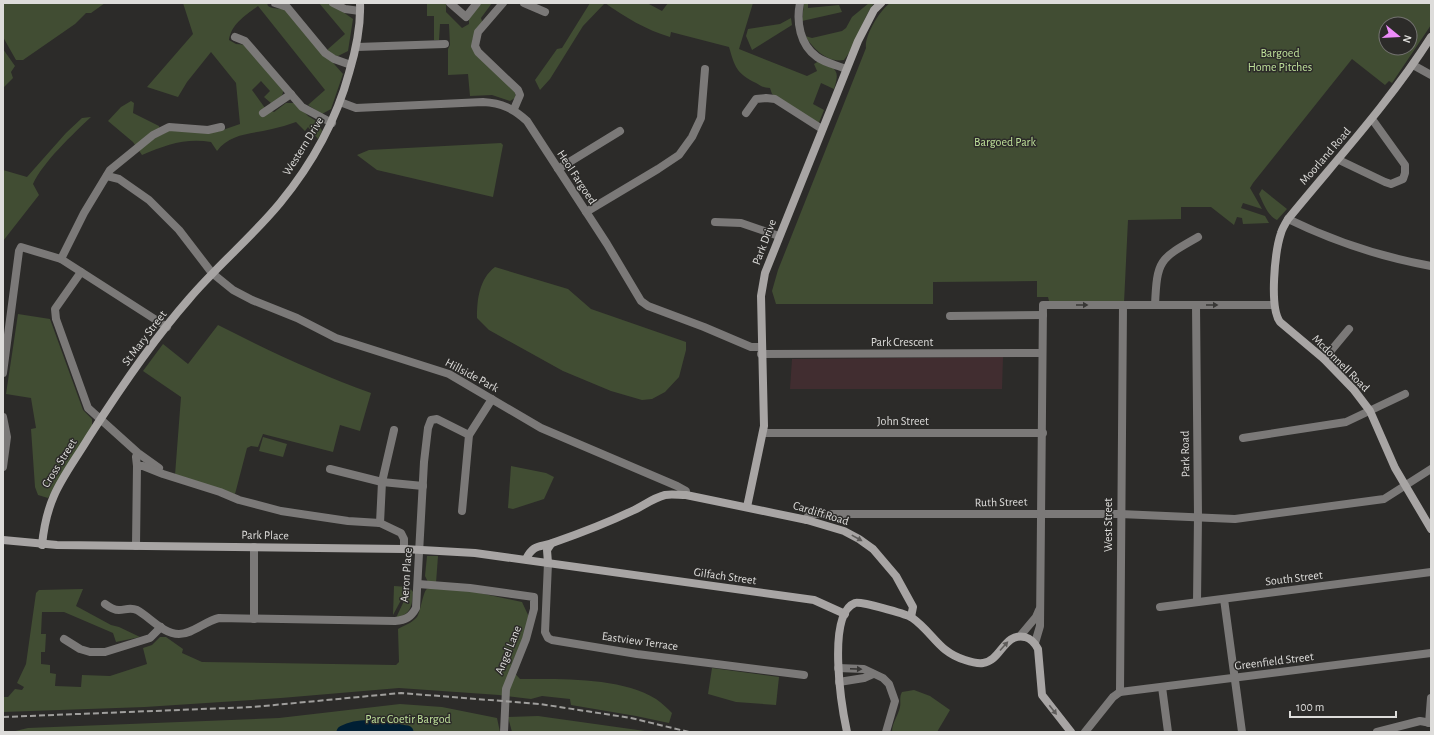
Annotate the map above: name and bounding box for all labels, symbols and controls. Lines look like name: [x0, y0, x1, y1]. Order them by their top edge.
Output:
north arrow: [1378, 16, 1418, 56]
text: N: [1401, 34, 1413, 44]
park label: Bargoed Home Pitches: [1248, 47, 1312, 73]
street label: Western Drive: [280, 115, 326, 177]
street label: Moorland Road: [1297, 125, 1353, 187]
park label: Bargoed Park: [974, 136, 1036, 148]
street label: Heol Fargoed: [555, 148, 599, 206]
street label: Park Drive: [750, 218, 778, 266]
one-way arrow: [1076, 302, 1089, 308]
one-way arrow: [1206, 302, 1219, 308]
street label: St Mary Street: [119, 308, 169, 368]
street label: Mcdonnell Road: [1310, 332, 1372, 394]
street label: Park Crescent: [871, 336, 934, 348]
street label: Hillside Park: [443, 356, 501, 394]
street label: John Street: [877, 415, 929, 427]
street label: Park Road: [1179, 431, 1191, 477]
street label: Cross Street: [39, 436, 79, 489]
street label: Ruth Street: [974, 496, 1028, 508]
street label: West Street: [1102, 498, 1114, 552]
street label: Cardiff Road: [792, 499, 850, 527]
street label: Park Place: [241, 529, 289, 541]
one-way arrow: [851, 535, 863, 541]
street label: Aeron Place: [398, 547, 414, 603]
street label: Gilfach Street: [693, 566, 757, 586]
street label: South Street: [1265, 569, 1324, 587]
street label: Angel Lane: [493, 624, 523, 676]
street label: Eastview Terrace: [601, 630, 679, 652]
one-way arrow: [1000, 641, 1009, 651]
street label: Greenfield Street: [1234, 650, 1314, 672]
one-way arrow: [850, 666, 863, 672]
scale bar: [1290, 693, 1396, 719]
text: 100 m: [1296, 701, 1324, 713]
one-way arrow: [1049, 704, 1057, 715]
park label: Parc Coetir Bargod: [365, 713, 451, 725]

